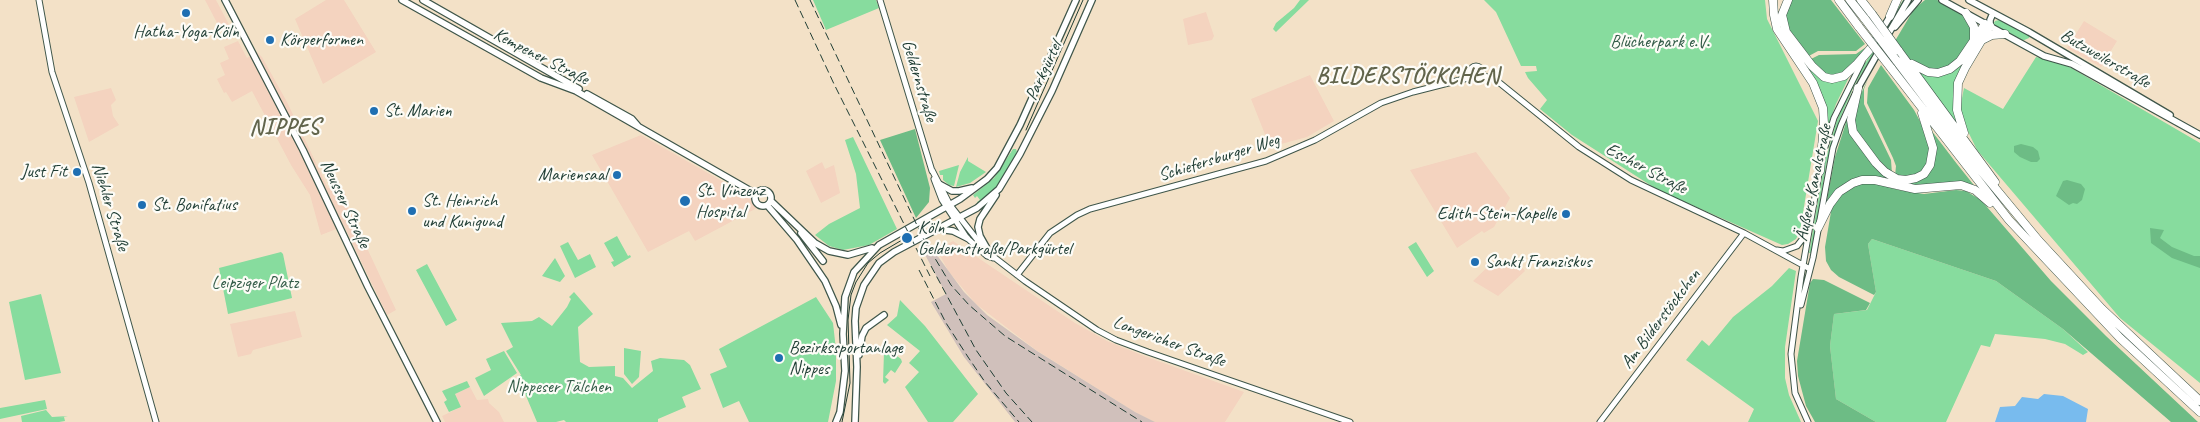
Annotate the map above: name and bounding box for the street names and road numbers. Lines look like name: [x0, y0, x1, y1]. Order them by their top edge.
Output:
street label: Kempener Straße: [490, 24, 592, 90]
street label: Butzweilerstraße: [2056, 25, 2154, 93]
street label: Geldernstraße: [896, 38, 942, 124]
street label: Parkgürtel: [1021, 38, 1067, 104]
street label: Äußere Kanalstraße: [1791, 123, 1837, 243]
street label: Schiefersburger Weg: [1156, 129, 1282, 187]
street label: Escher Straße: [1602, 139, 1690, 199]
street label: Neusser Straße: [315, 156, 375, 252]
street label: Niehler Straße: [86, 160, 134, 254]
street label: Am Bilderstöckchen: [1616, 265, 1706, 373]
street label: Longericher Straße: [1110, 312, 1228, 372]

